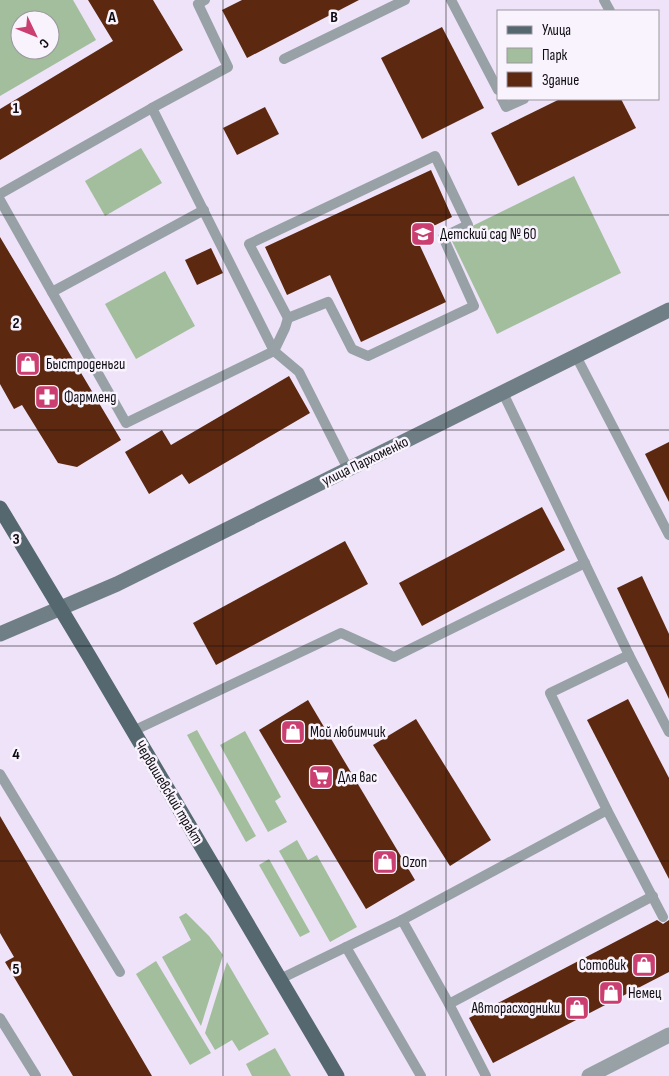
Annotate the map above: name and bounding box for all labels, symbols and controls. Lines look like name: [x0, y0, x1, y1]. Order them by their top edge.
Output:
text: A: [107, 8, 116, 27]
text: B: [330, 8, 338, 27]
north arrow: [10, 10, 60, 60]
legend: [497, 10, 659, 100]
text: Улица: [542, 21, 571, 40]
text: С: [35, 35, 53, 52]
text: Парк: [542, 46, 568, 65]
text: Здание: [542, 71, 579, 90]
text: 1: [13, 99, 20, 118]
school or university icon: Детский сад № 60: [410, 221, 436, 247]
place label: Детский сад № 60: [440, 225, 537, 244]
text: 2: [12, 314, 20, 333]
shop icon: Быстроденьги: [15, 351, 41, 377]
place label: Быстроденьги: [46, 355, 125, 374]
pharmacy icon: Фармленд: [34, 384, 60, 410]
place label: Фармленд: [64, 388, 117, 407]
street label: улица Пархоменко: [319, 432, 412, 491]
text: 3: [12, 530, 20, 549]
shop icon: Мой любимчик: [280, 719, 306, 745]
place label: Мой любимчик: [310, 723, 386, 742]
street label: Червишевский тракт: [130, 737, 207, 847]
text: 4: [12, 745, 20, 764]
supermarket icon: Для вас: [308, 764, 334, 790]
place label: Для вас: [338, 768, 377, 787]
shop icon: Ozon: [372, 849, 398, 875]
place label: Ozon: [402, 853, 427, 872]
shop icon: Сотовик: [631, 952, 657, 978]
place label: Сотовик: [579, 956, 626, 975]
text: 5: [12, 960, 20, 979]
shop icon: Немец: [598, 980, 624, 1006]
place label: Немец: [628, 984, 662, 1003]
shop icon: Авторасходники: [564, 995, 590, 1021]
place label: Авторасходники: [471, 999, 560, 1018]

